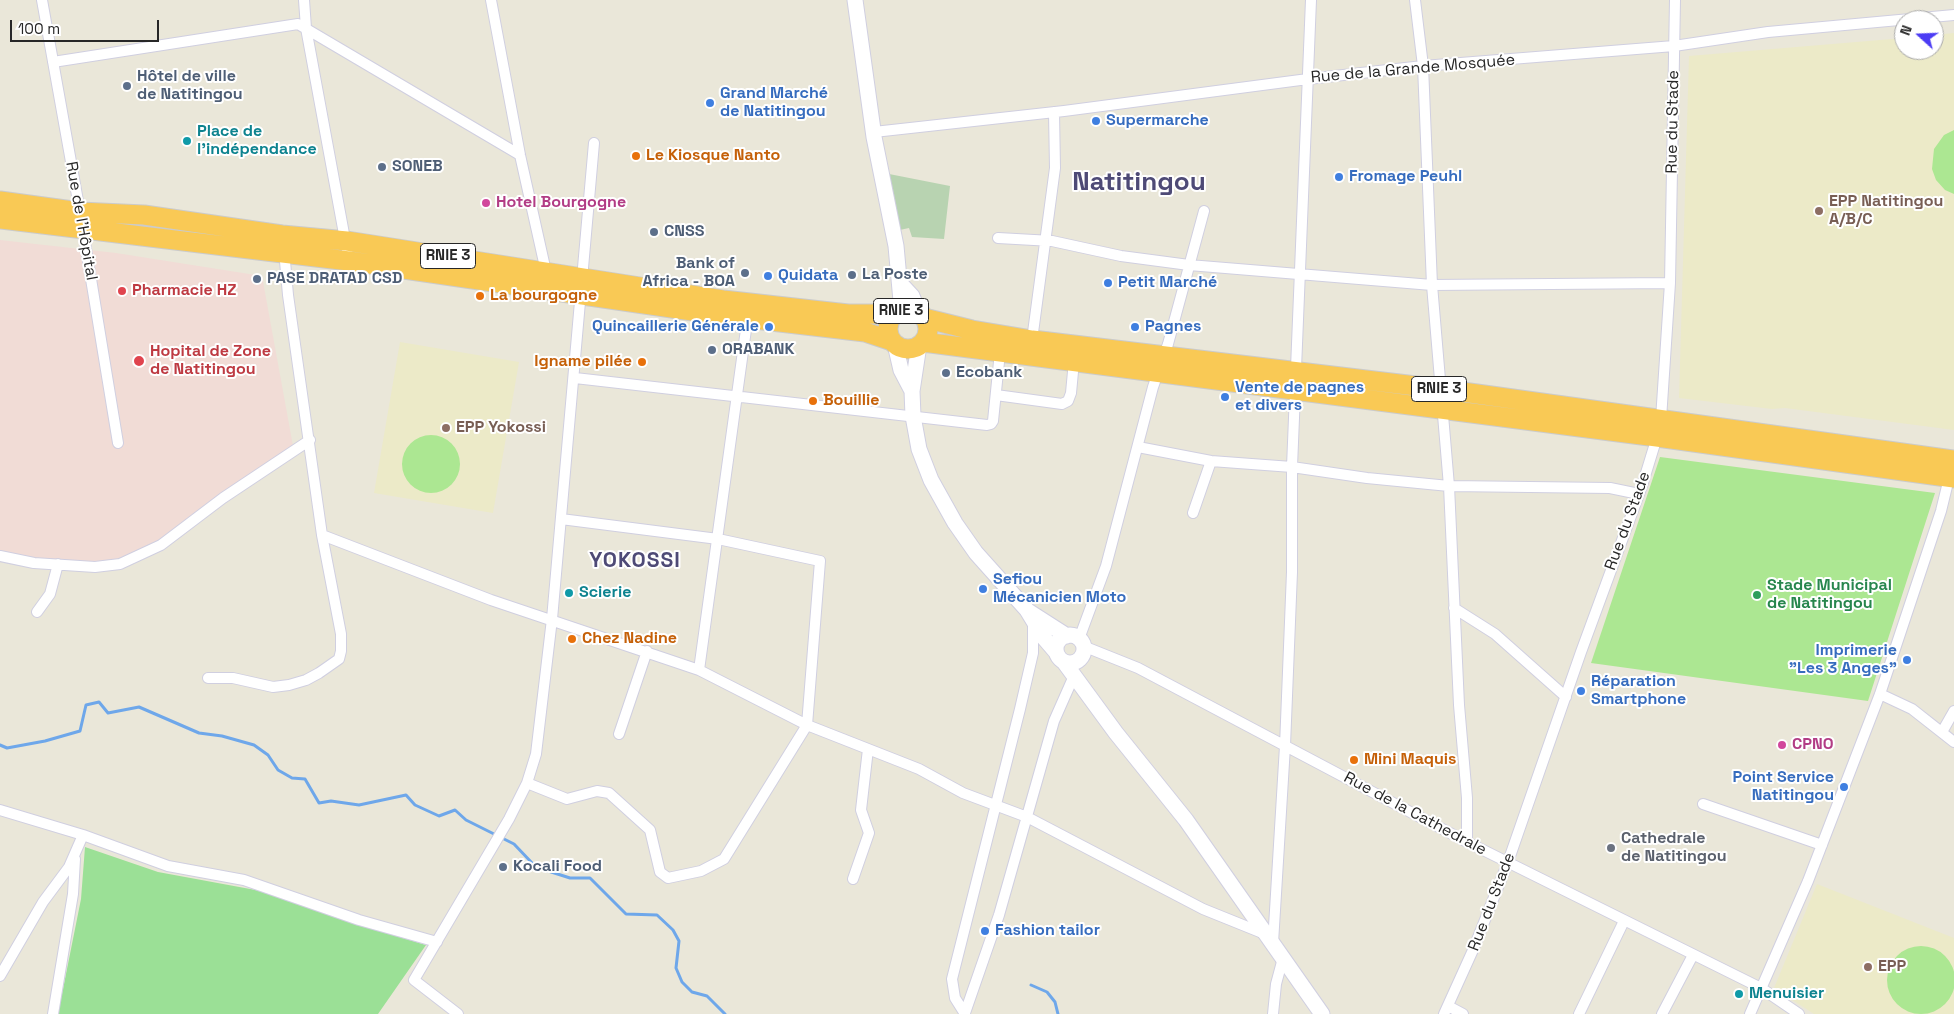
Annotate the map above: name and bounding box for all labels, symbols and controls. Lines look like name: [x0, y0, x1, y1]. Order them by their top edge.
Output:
scale bar: [12, 10, 161, 42]
north arrow: [1894, 10, 1944, 60]
text: 100 m: [18, 19, 60, 38]
text: N: [1896, 23, 1916, 38]
street label: Rue de la Grande Mosquée: [1310, 51, 1516, 87]
place label: Hôtel de ville de Natitingou: [137, 67, 243, 105]
street label: Rue du Stade: [1662, 70, 1684, 174]
marker: Hôtel de ville de Natitingou: [121, 80, 133, 92]
place label: Grand Marché de Natitingou: [720, 84, 828, 122]
marker: Grand Marché de Natitingou: [704, 97, 716, 109]
place label: Supermarche: [1106, 111, 1209, 131]
marker: Supermarche: [1090, 115, 1102, 127]
place label: Place de l'indépendance: [197, 122, 317, 160]
marker: Place de l'indépendance: [181, 135, 193, 147]
place label: Le Kiosque Nanto: [646, 146, 780, 166]
marker: Le Kiosque Nanto: [630, 150, 642, 162]
place label: SONEB: [392, 157, 443, 177]
street label: Rue de l'Hôpital: [61, 160, 101, 282]
marker: SONEB: [376, 161, 388, 173]
district label: Natitingou: [1072, 167, 1206, 199]
place label: Fromage Peuhl: [1349, 167, 1462, 187]
marker: Fromage Peuhl: [1333, 171, 1345, 183]
place label: EPP Natitingou A/B/C: [1829, 192, 1943, 230]
place label: Hotel Bourgogne: [496, 193, 626, 213]
marker: Hotel Bourgogne: [480, 197, 492, 209]
marker: EPP Natitingou A/B/C: [1813, 205, 1825, 217]
place label: CNSS: [664, 222, 704, 242]
marker: CNSS: [648, 226, 660, 238]
road number: RNIE 3: [420, 244, 476, 268]
place label: Bank of Africa - BOA: [643, 254, 735, 292]
place label: La Poste: [862, 265, 928, 285]
place label: Quidata: [778, 266, 838, 286]
marker: Bank of Africa - BOA: [739, 267, 751, 279]
place label: PASE DRATAD CSD: [267, 269, 402, 289]
marker: La Poste: [846, 269, 858, 281]
marker: Quidata: [762, 270, 774, 282]
marker: PASE DRATAD CSD: [251, 273, 263, 285]
place label: Petit Marché: [1118, 273, 1217, 293]
marker: Petit Marché: [1102, 277, 1114, 289]
place label: Pharmacie HZ: [132, 281, 236, 301]
marker: Pharmacie HZ: [116, 285, 128, 297]
place label: La bourgogne: [490, 286, 597, 306]
marker: La bourgogne: [474, 290, 486, 302]
road number: RNIE 3: [874, 298, 928, 324]
place label: Quincaillerie Générale: [592, 317, 759, 337]
place label: Pagnes: [1145, 317, 1201, 337]
marker: Quincaillerie Générale: [763, 321, 775, 333]
marker: Pagnes: [1129, 321, 1141, 333]
place label: ORABANK: [722, 340, 794, 360]
place label: Hopital de Zone de Natitingou: [150, 342, 271, 380]
marker: ORABANK: [706, 344, 718, 356]
place label: Igname pilée: [534, 352, 632, 372]
marker: Hopital de Zone de Natitingou: [132, 354, 146, 368]
marker: Igname pilée: [636, 356, 648, 368]
place label: Ecobank: [956, 363, 1022, 383]
marker: Ecobank: [940, 367, 952, 379]
road number: RNIE 3: [1412, 376, 1466, 402]
place label: Vente de pagnes et divers: [1235, 378, 1364, 416]
place label: Bouillie: [823, 391, 880, 411]
marker: Vente de pagnes et divers: [1219, 391, 1231, 403]
marker: Bouillie: [807, 395, 819, 407]
place label: EPP Yokossi: [456, 418, 546, 438]
marker: EPP Yokossi: [440, 422, 452, 434]
street label: Rue du Stade: [1601, 469, 1655, 573]
district label: YOKOSSI: [588, 548, 682, 574]
place label: Sefiou Mécanicien Moto: [993, 570, 1126, 608]
place label: Stade Municipal de Natitingou: [1767, 576, 1892, 614]
place label: Scierie: [579, 583, 631, 603]
marker: Sefiou Mécanicien Moto: [977, 583, 989, 595]
marker: Scierie: [563, 587, 575, 599]
marker: Stade Municipal de Natitingou: [1751, 589, 1763, 601]
place label: Chez Nadine: [582, 629, 677, 649]
marker: Chez Nadine: [566, 633, 578, 645]
place label: Imprimerie "Les 3 Anges": [1789, 641, 1897, 679]
marker: Imprimerie "Les 3 Anges": [1901, 654, 1913, 666]
place label: Réparation Smartphone: [1591, 672, 1686, 710]
marker: Réparation Smartphone: [1575, 685, 1587, 697]
place label: CPNO: [1792, 735, 1834, 755]
marker: CPNO: [1776, 739, 1788, 751]
place label: Mini Maquis: [1364, 750, 1456, 770]
marker: Mini Maquis: [1348, 754, 1360, 766]
street label: Rue de la Cathedrale: [1340, 768, 1490, 860]
place label: Point Service Natitingou: [1733, 768, 1834, 806]
marker: Point Service Natitingou: [1838, 781, 1850, 793]
place label: Cathedrale de Natitingou: [1621, 829, 1727, 867]
marker: Cathedrale de Natitingou: [1605, 842, 1617, 854]
street label: Rue du Stade: [1464, 850, 1520, 954]
place label: Kocali Food: [513, 857, 602, 877]
marker: Kocali Food: [497, 861, 509, 873]
place label: Fashion tailor: [995, 921, 1100, 941]
marker: Fashion tailor: [979, 925, 991, 937]
place label: EPP: [1878, 957, 1906, 977]
marker: EPP: [1862, 961, 1874, 973]
place label: Menuisier: [1749, 984, 1824, 1004]
marker: Menuisier: [1733, 988, 1745, 1000]

